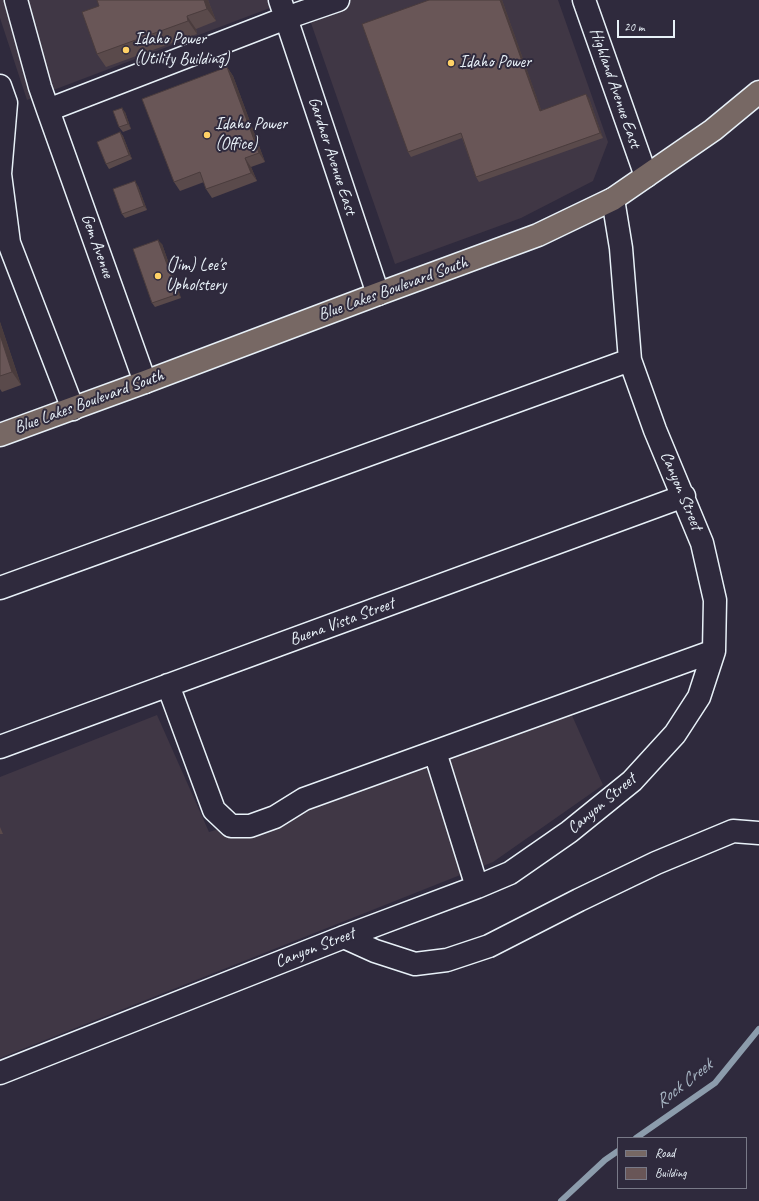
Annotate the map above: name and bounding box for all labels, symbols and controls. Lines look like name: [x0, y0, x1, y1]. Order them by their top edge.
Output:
scale bar: [619, 12, 677, 38]
text: 20 m: [624, 19, 644, 35]
street label: Highland Avenue East: [585, 25, 645, 151]
place label: Idaho Power (Utility Building): [134, 30, 229, 70]
marker: Idaho Power (Utility Building): [121, 45, 131, 55]
place label: Idaho Power: [459, 53, 531, 73]
marker: Idaho Power: [446, 58, 456, 68]
street label: Gardner Avenue East: [303, 94, 361, 218]
place label: Idaho Power (Office): [215, 115, 287, 155]
marker: Idaho Power (Office): [202, 130, 212, 140]
street label: Gem Avenue: [76, 211, 118, 281]
street label: Blue Lakes Boulevard South: [316, 253, 470, 325]
place label: (Jim) Lee's Upholstery: [166, 256, 226, 296]
marker: (Jim) Lee's Upholstery: [153, 271, 163, 281]
street label: Blue Lakes Boulevard South: [12, 366, 166, 438]
street label: Canyon Street: [655, 448, 707, 534]
street label: Buena Vista Street: [287, 594, 397, 650]
street label: Canyon Street: [563, 769, 641, 839]
street label: Canyon Street: [272, 923, 358, 973]
water label: Rock Creek: [651, 1055, 717, 1113]
legend: [617, 1137, 747, 1189]
text: Road: [655, 1145, 675, 1161]
text: Building: [655, 1165, 687, 1181]

